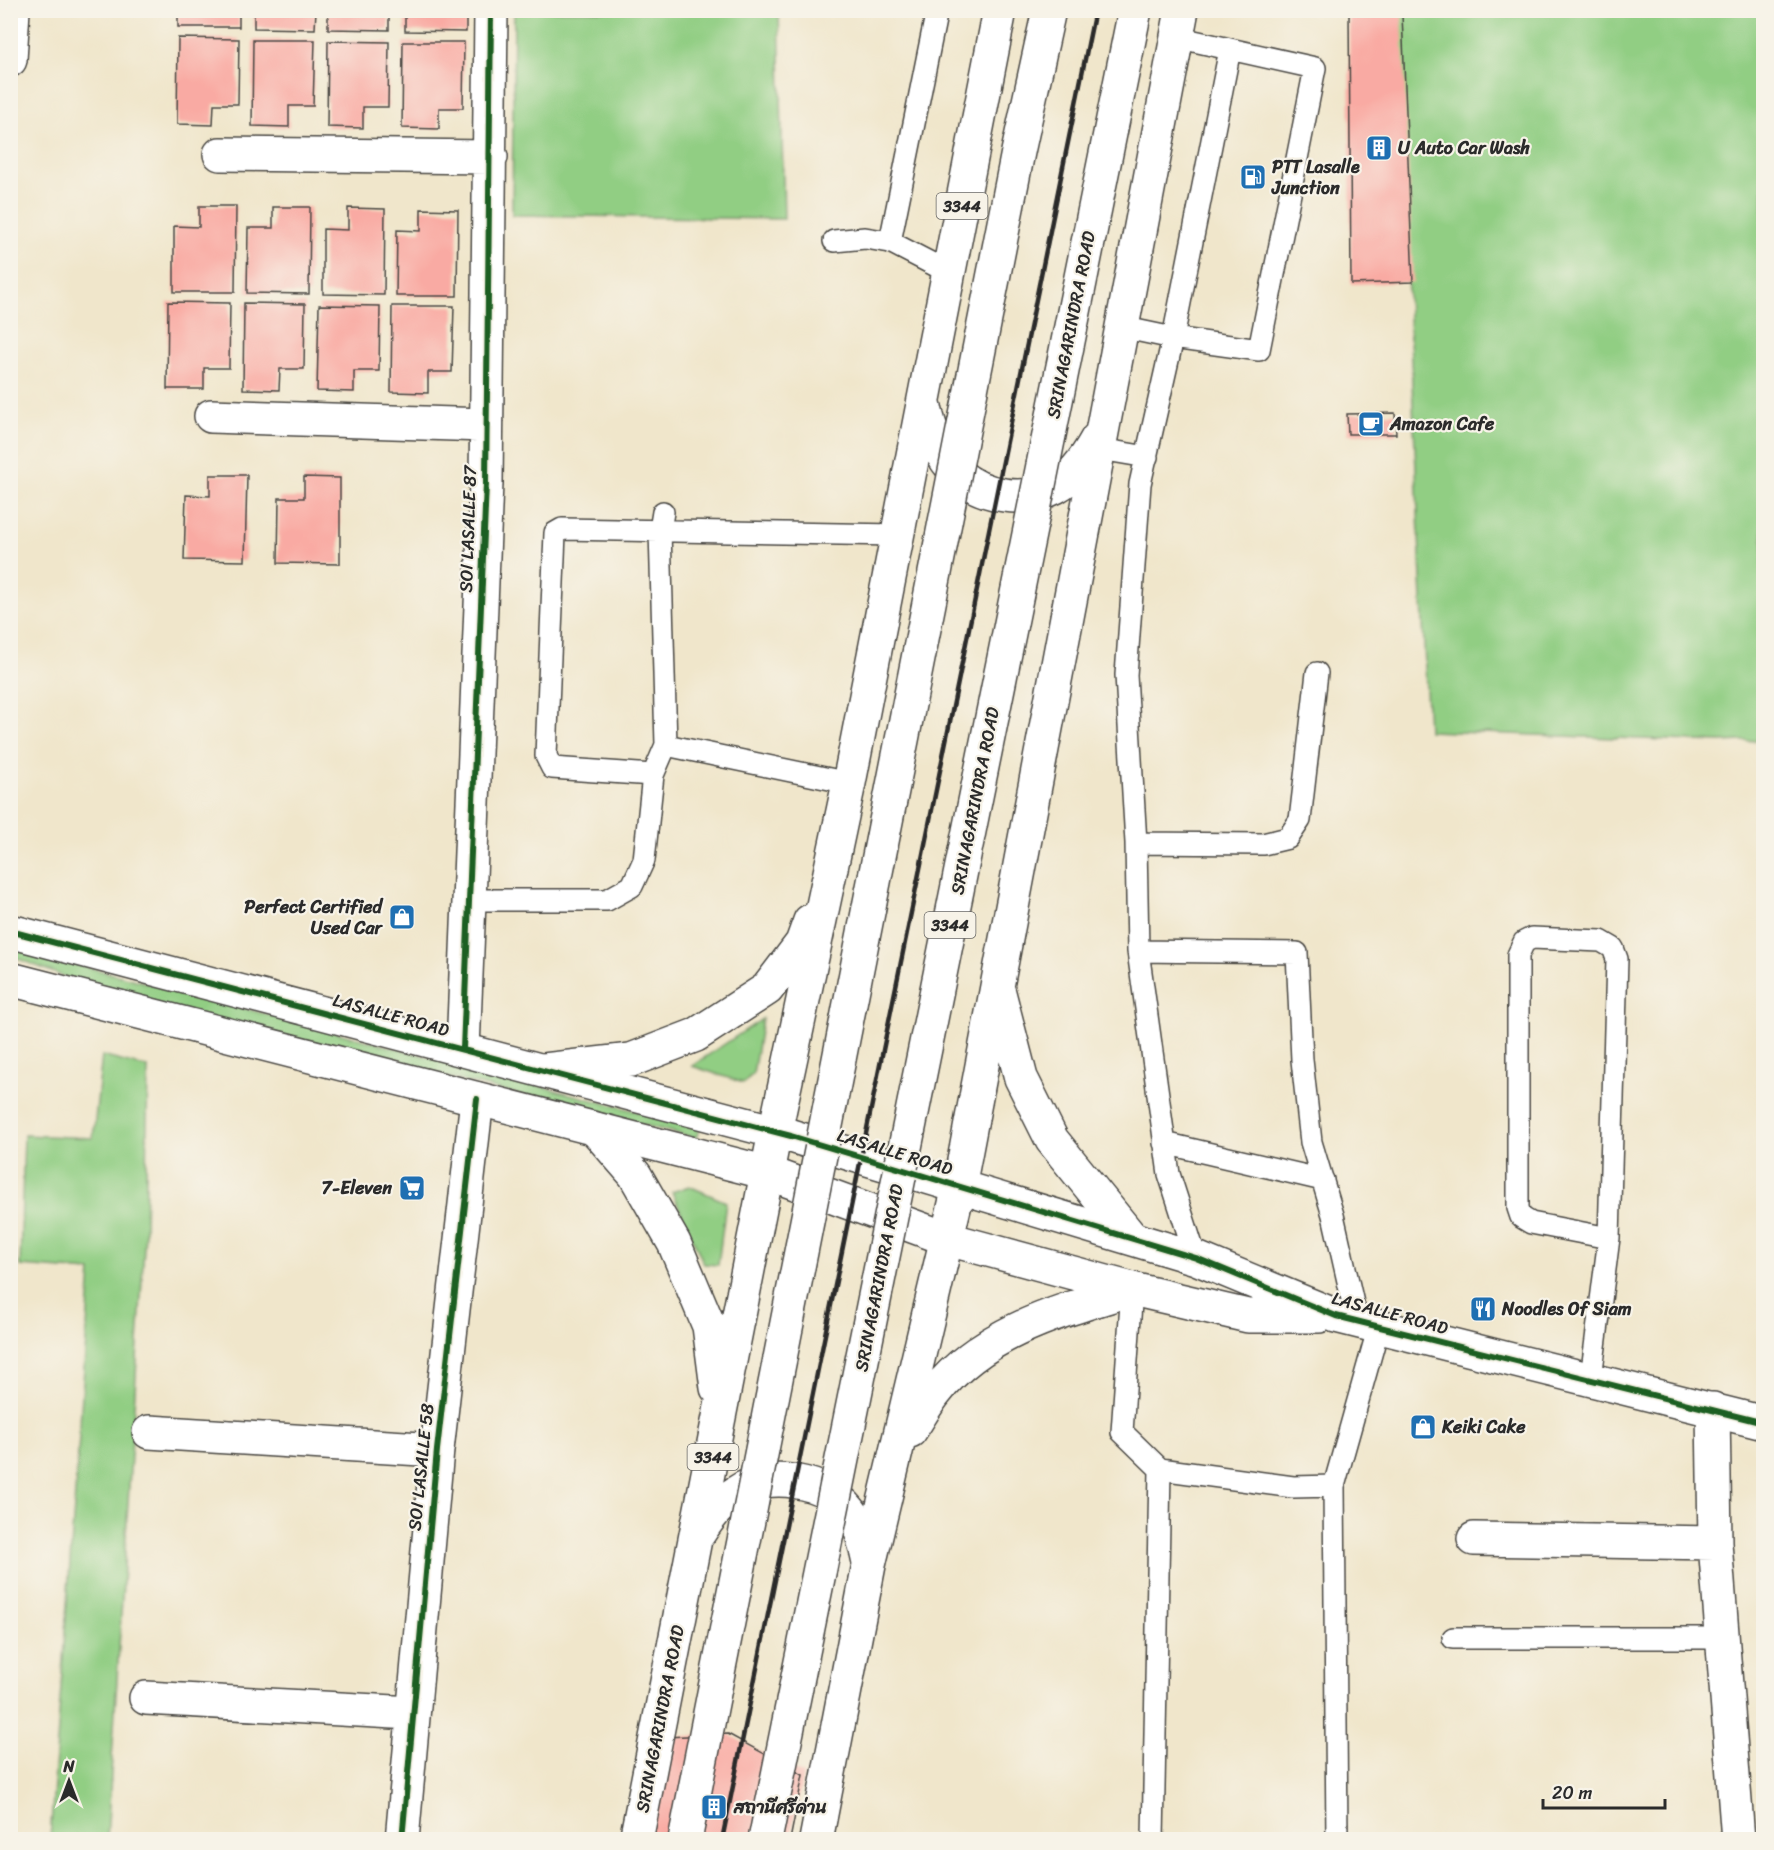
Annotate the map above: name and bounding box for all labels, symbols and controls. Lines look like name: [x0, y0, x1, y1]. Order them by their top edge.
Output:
place label: U Auto Car Wash: [1398, 132, 1530, 164]
building icon: U Auto Car Wash: [1364, 133, 1394, 163]
place label: PTT Lasalle Junction: [1271, 151, 1360, 204]
fuel station icon: PTT Lasalle Junction: [1238, 162, 1268, 192]
road number: 3344: [936, 193, 988, 219]
street label: SRINAGARINDRA ROAD: [1037, 228, 1105, 421]
place label: Amazon Cafe: [1389, 408, 1495, 440]
cafe icon: Amazon Cafe: [1356, 409, 1386, 439]
street label: SOI LASALLE 87: [450, 463, 486, 593]
street label: SRINAGARINDRA ROAD: [941, 704, 1009, 897]
place label: Perfect Certified Used Car: [244, 891, 384, 944]
shop icon: Perfect Certified Used Car: [387, 902, 417, 932]
road number: 3344: [924, 912, 976, 938]
street label: LASALLE ROAD: [329, 984, 453, 1046]
street label: LASALLE ROAD: [833, 1119, 957, 1185]
place label: 7-Eleven: [322, 1172, 392, 1204]
supermarket icon: 7-Eleven: [397, 1173, 427, 1203]
street label: SRINAGARINDRA ROAD: [845, 1181, 913, 1374]
street label: LASALLE ROAD: [1328, 1282, 1452, 1344]
place label: Noodles Of Siam: [1501, 1293, 1632, 1325]
restaurant icon: Noodles Of Siam: [1468, 1294, 1498, 1324]
street label: SOI LASALLE 58: [398, 1402, 444, 1532]
place label: Keiki Cake: [1441, 1411, 1526, 1443]
shop icon: Keiki Cake: [1408, 1412, 1438, 1442]
road number: 3344: [688, 1444, 738, 1470]
street label: SRINAGARINDRA ROAD: [626, 1622, 694, 1815]
north arrow: [39, 1751, 99, 1811]
text: N: [62, 1752, 75, 1781]
scale bar: [1543, 1772, 1664, 1810]
text: 20 m: [1552, 1777, 1592, 1809]
place label: สถานีศรีด่าน: [733, 1791, 827, 1823]
building icon: สถานีศรีด่าน: [699, 1792, 729, 1822]

